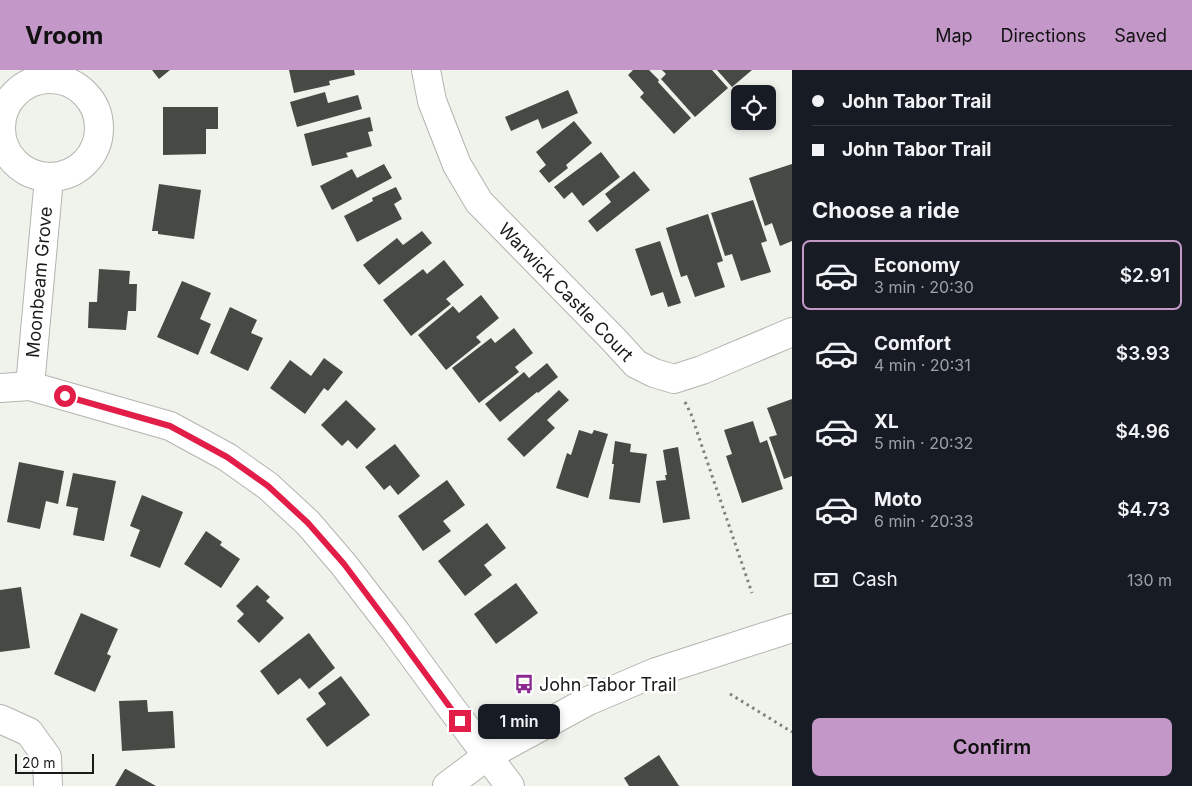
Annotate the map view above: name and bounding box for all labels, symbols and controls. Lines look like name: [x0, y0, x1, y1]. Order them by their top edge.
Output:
text: Vroom: [25, 21, 103, 50]
text: Map: [935, 25, 973, 46]
text: Directions: [1001, 25, 1086, 46]
text: Saved: [1114, 25, 1167, 46]
map controls: [731, 85, 776, 130]
button: locate: [731, 85, 776, 130]
text: John Tabor Trail: [842, 90, 992, 113]
text: John Tabor Trail: [842, 138, 992, 161]
text: Choose a ride: [812, 197, 960, 223]
street label: Moonbeam Grove: [22, 206, 56, 358]
street label: Warwick Castle Court: [494, 218, 638, 366]
icon: car: [814, 253, 859, 298]
text: Economy: [874, 254, 960, 277]
text: $2.91: [1120, 264, 1170, 287]
text: 3 min · 20:30: [874, 277, 974, 297]
icon: car: [814, 331, 859, 376]
text: Comfort: [874, 332, 951, 355]
text: $3.93: [1116, 342, 1170, 365]
text: 4 min · 20:31: [874, 355, 971, 375]
route start: [54, 385, 76, 407]
icon: car: [814, 409, 859, 454]
text: XL: [874, 410, 899, 433]
text: $4.96: [1115, 420, 1170, 443]
text: 5 min · 20:32: [874, 433, 973, 453]
icon: car: [814, 487, 859, 532]
text: Moto: [874, 488, 922, 511]
text: $4.73: [1117, 498, 1170, 521]
text: 6 min · 20:33: [874, 511, 974, 531]
icon: cash: [812, 566, 840, 594]
text: Cash: [852, 568, 898, 591]
text: 130 m: [1127, 570, 1172, 590]
bus stop icon: John Tabor Trail: [513, 673, 535, 695]
place label: John Tabor Trail: [539, 674, 677, 695]
callout: 1 min: [478, 704, 560, 738]
route end: [449, 710, 471, 732]
text: 1 min: [499, 711, 539, 731]
button: Confirm: [812, 718, 1172, 776]
scale bar: [15, 751, 94, 774]
text: 20 m: [22, 754, 56, 771]

